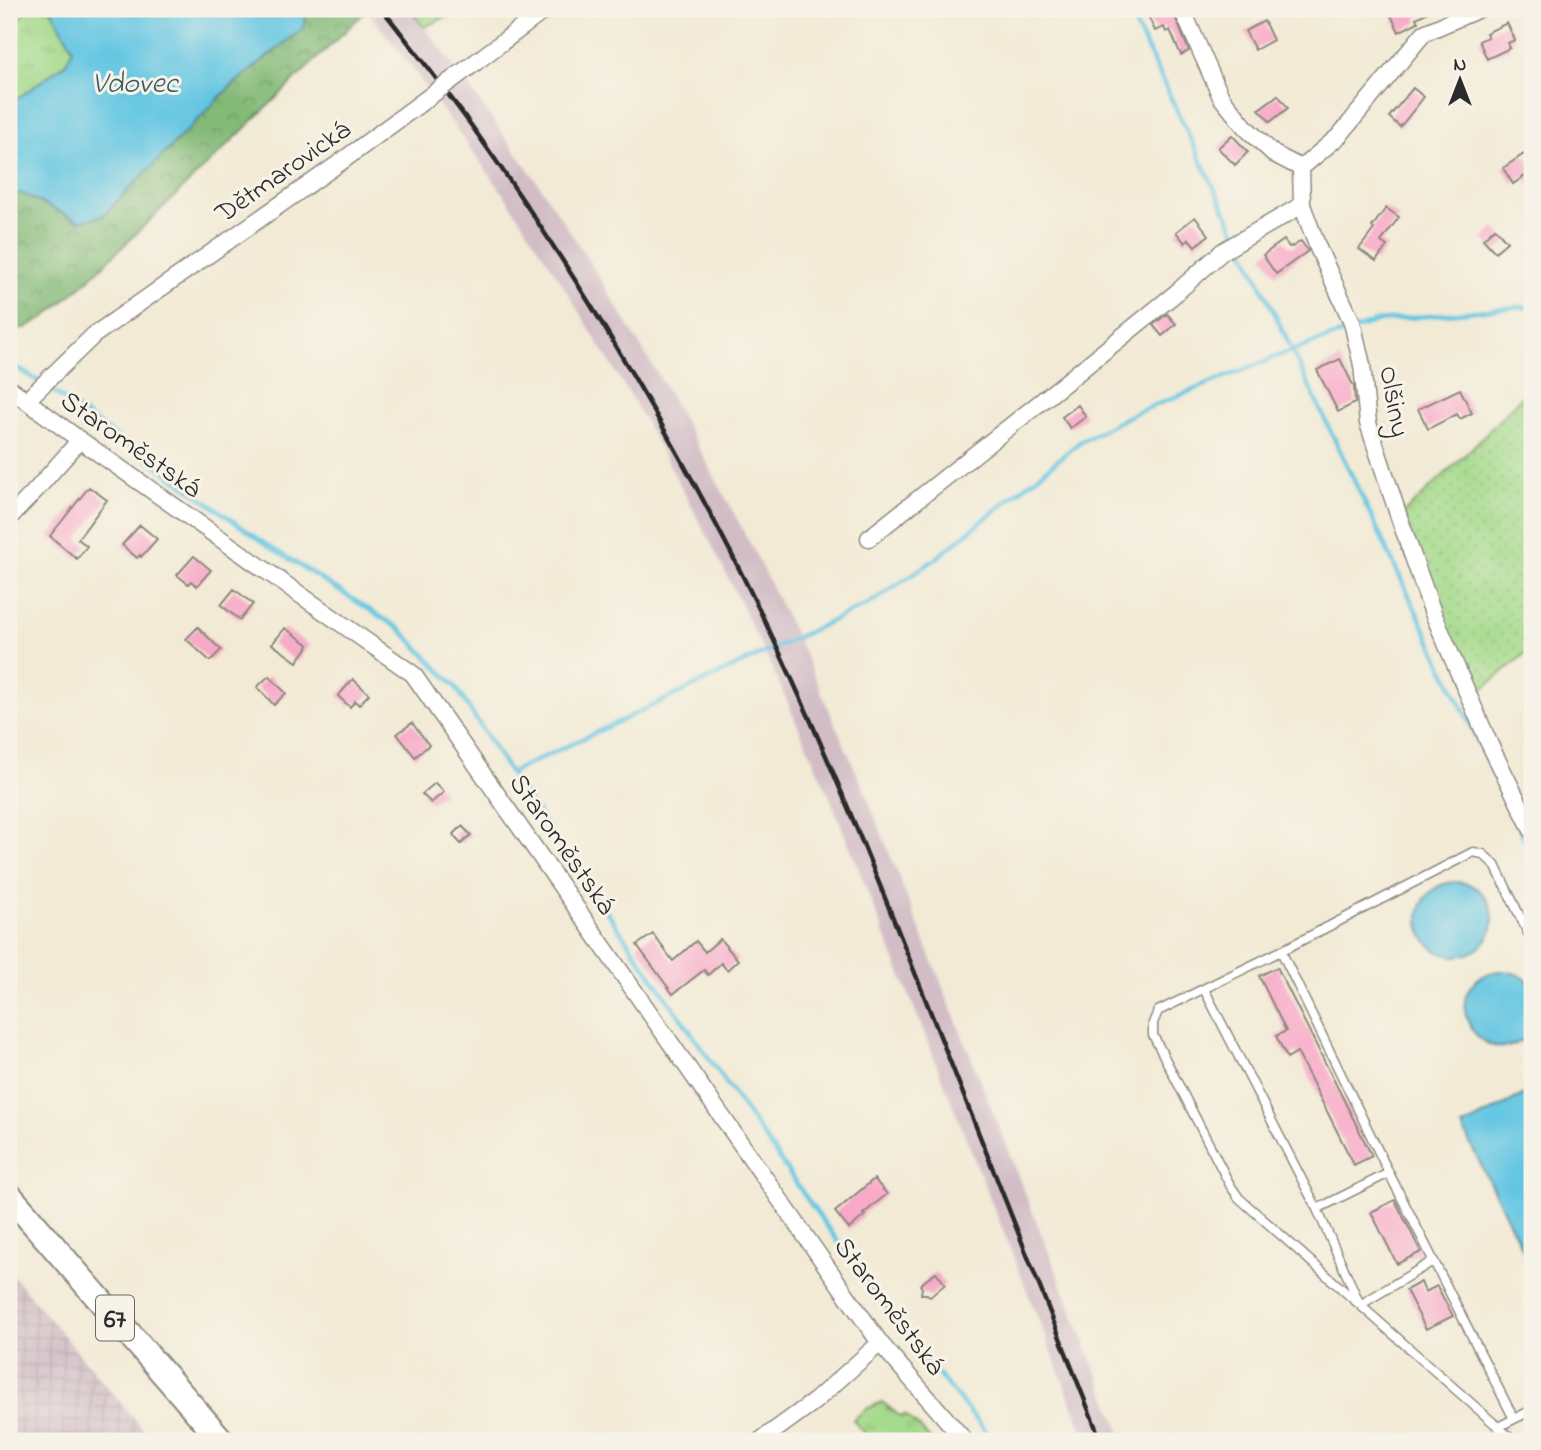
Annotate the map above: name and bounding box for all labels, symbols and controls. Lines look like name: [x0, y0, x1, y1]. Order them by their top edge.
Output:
north arrow: [1426, 46, 1496, 116]
text: N: [1454, 52, 1467, 79]
water label: Vdovec: [92, 63, 180, 107]
street label: Dětmarovická: [207, 111, 360, 235]
street label: Olšiny: [1366, 363, 1419, 441]
street label: Staroměstská: [51, 382, 209, 510]
street label: Staroměstská: [497, 766, 625, 924]
street label: Staroměstská: [822, 1229, 954, 1385]
road number: 67: [96, 1296, 134, 1340]

